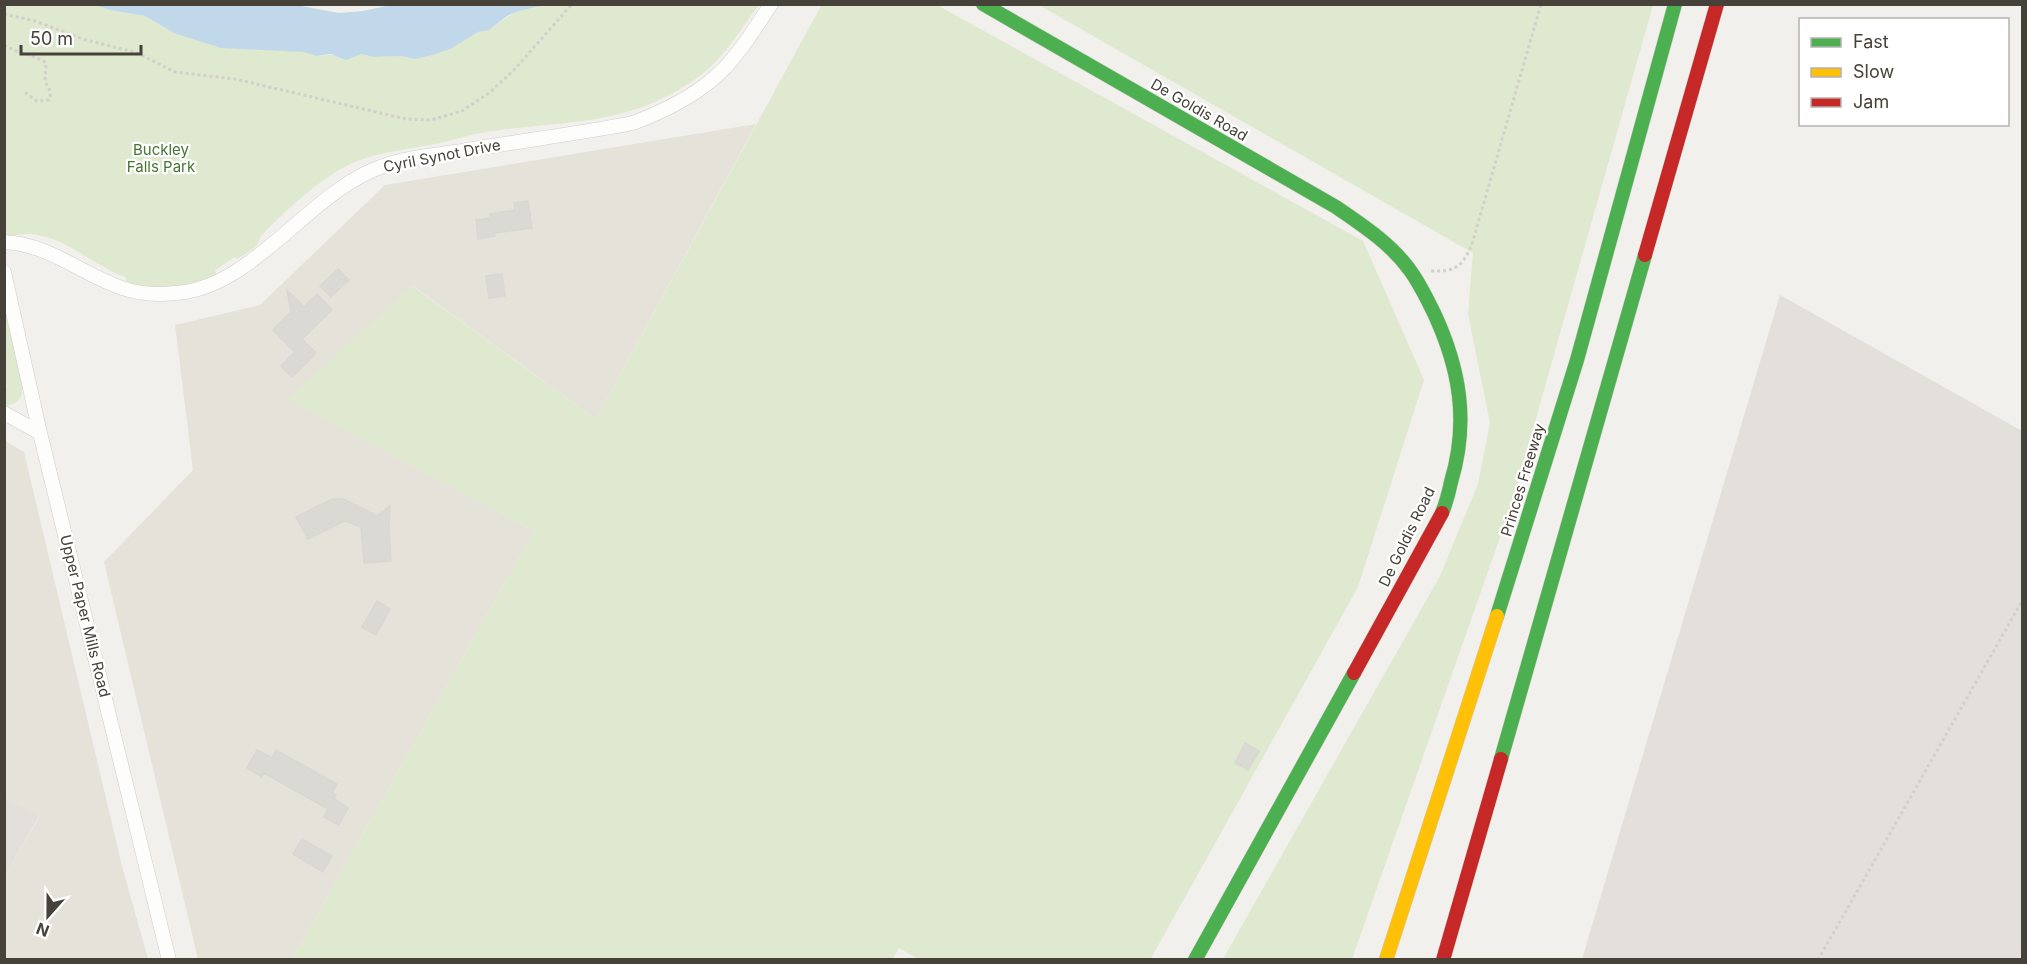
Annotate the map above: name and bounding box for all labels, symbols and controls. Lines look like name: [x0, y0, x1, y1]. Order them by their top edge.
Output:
scale bar: [21, 18, 141, 56]
legend: [1799, 18, 2009, 126]
text: 50 m: [30, 28, 73, 49]
text: Fast: [1853, 31, 1889, 52]
text: Slow: [1853, 61, 1894, 82]
street label: De Goldis Road: [1147, 74, 1251, 145]
text: Jam: [1853, 91, 1889, 112]
street label: Cyril Synot Drive: [382, 135, 502, 176]
park label: Buckley Falls Park: [127, 140, 196, 176]
street label: Princes Freeway: [1496, 420, 1549, 539]
street label: De Goldis Road: [1374, 484, 1439, 590]
street label: Upper Paper Mills Road: [56, 533, 115, 699]
north arrow: [18, 886, 78, 946]
text: N: [33, 918, 52, 942]

